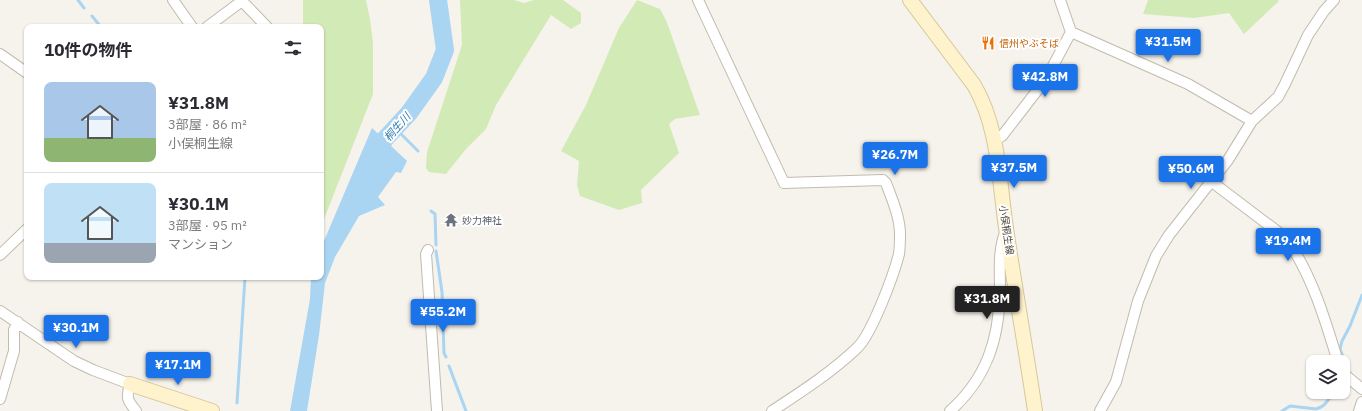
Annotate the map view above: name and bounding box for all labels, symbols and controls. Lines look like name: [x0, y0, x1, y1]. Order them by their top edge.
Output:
pin: ¥31.5M: [1135, 29, 1201, 63]
text: ¥31.5M: [1145, 33, 1191, 50]
restaurant icon: 信州やぶそば: [980, 35, 996, 51]
icon: filters: [282, 37, 304, 59]
place label: 信州やぶそば: [999, 37, 1059, 50]
text: 10件の物件: [44, 39, 132, 61]
pin: ¥42.8M: [1012, 64, 1078, 98]
text: ¥42.8M: [1022, 68, 1068, 85]
text: ¥31.8M: [168, 92, 229, 114]
icon: home: [76, 98, 124, 146]
water label: 桐生川: [381, 109, 414, 144]
text: 3部屋 · 86 m²: [168, 116, 247, 133]
text: 小俣桐生線: [168, 135, 233, 152]
pin: ¥26.7M: [862, 142, 928, 176]
text: ¥26.7M: [872, 146, 918, 163]
pin: ¥37.5M: [981, 155, 1047, 189]
pin: ¥50.6M: [1158, 156, 1224, 190]
text: ¥37.5M: [991, 159, 1037, 176]
text: ¥50.6M: [1168, 160, 1214, 177]
text: ¥30.1M: [168, 193, 229, 215]
icon: home: [76, 199, 124, 247]
street label: 小俣桐生線: [997, 204, 1016, 256]
temple icon: 妙力神社: [443, 212, 459, 228]
place label: 妙力神社: [462, 214, 502, 227]
text: 3部屋 · 95 m²: [168, 217, 247, 234]
pin: ¥19.4M: [1255, 228, 1321, 262]
text: ¥19.4M: [1265, 232, 1311, 249]
text: マンション: [168, 236, 233, 253]
pin: ¥31.8M: [954, 286, 1020, 320]
text: ¥31.8M: [964, 290, 1010, 307]
pin: ¥55.2M: [410, 299, 476, 333]
text: ¥55.2M: [420, 303, 466, 320]
pin: ¥30.1M: [43, 315, 109, 349]
text: ¥30.1M: [53, 319, 99, 336]
pin: ¥17.1M: [145, 352, 211, 386]
map controls: [1306, 355, 1350, 399]
button: layers: [1306, 355, 1350, 399]
text: ¥17.1M: [155, 356, 201, 373]

